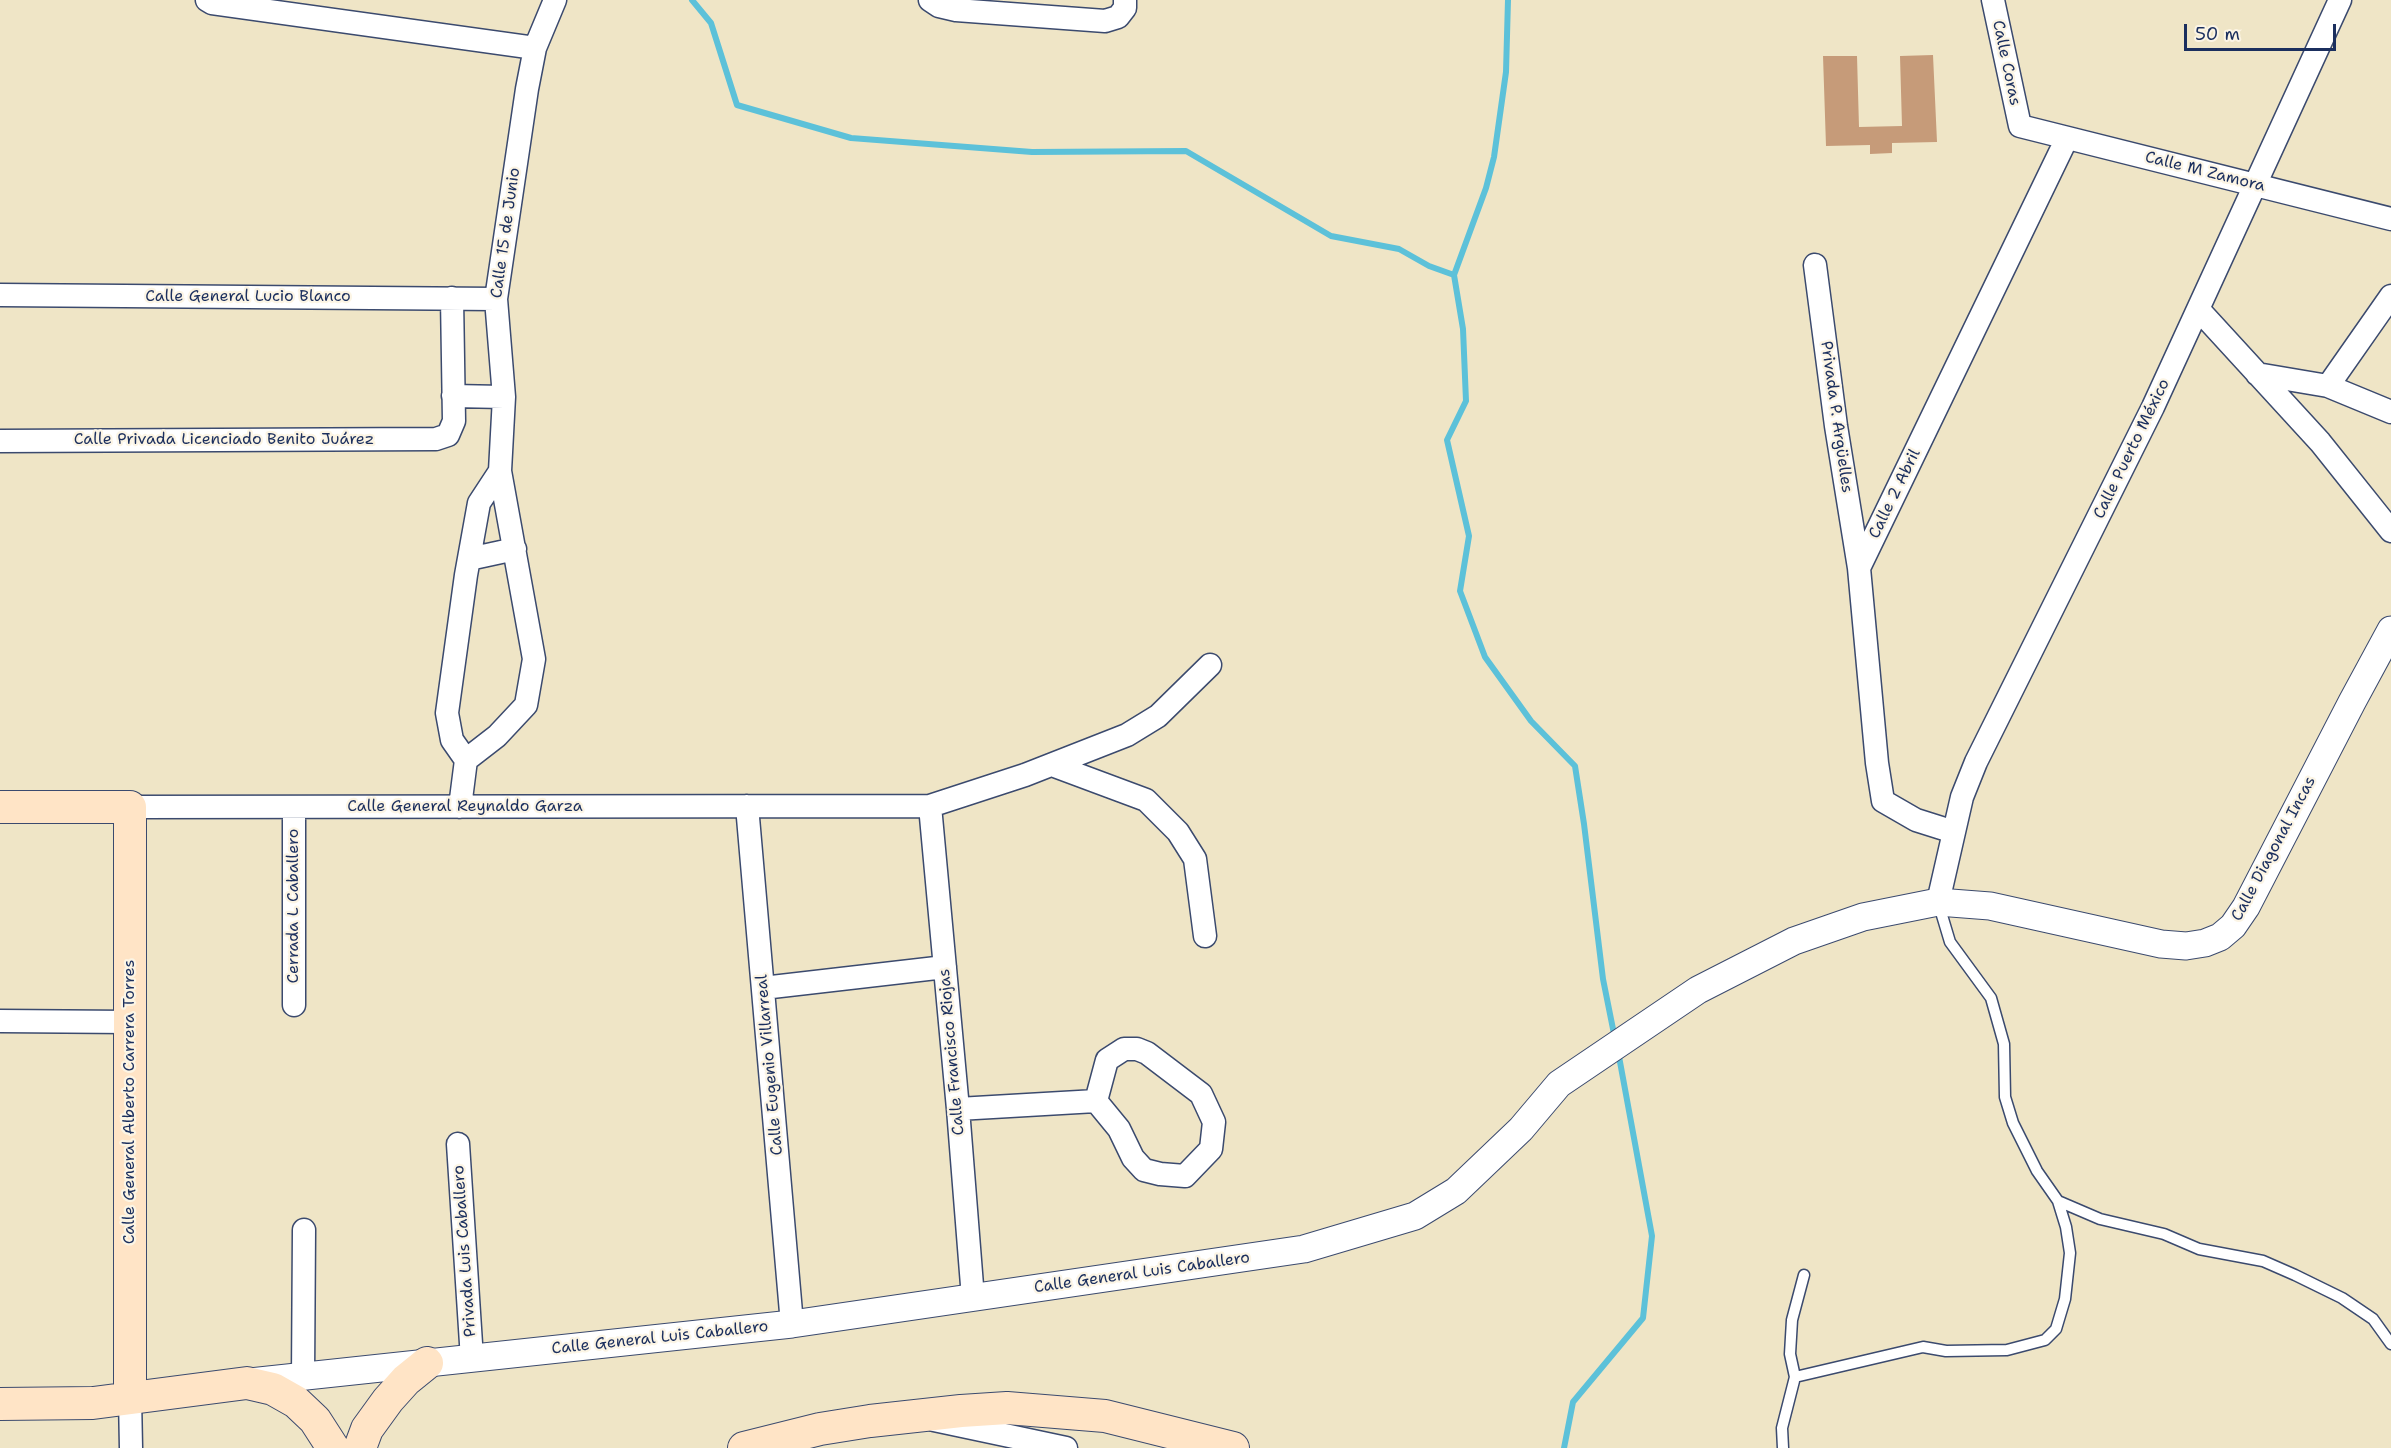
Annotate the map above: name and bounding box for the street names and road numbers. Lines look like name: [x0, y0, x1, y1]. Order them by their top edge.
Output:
street label: Calle Coras: [1988, 19, 2024, 107]
street label: Calle M Zamora: [2143, 148, 2267, 196]
street label: Calle 15 de Junio: [487, 166, 525, 300]
street label: Calle General Lucio Blanco: [145, 287, 351, 307]
street label: Privada P. Argüelles: [1816, 340, 1856, 494]
street label: Calle Puerto México: [2090, 376, 2174, 522]
street label: Calle Privada Licenciado Benito Juárez: [74, 430, 374, 450]
street label: Calle 2 Abril: [1865, 446, 1925, 542]
street label: Calle Diagonal Incas: [2228, 773, 2320, 925]
street label: Calle General Reynaldo Garza: [347, 797, 583, 817]
street label: Cerrada L Caballero: [284, 829, 304, 983]
street label: Calle General Alberto Carrera Torres: [120, 960, 140, 1244]
street label: Calle Francisco Riojas: [935, 968, 969, 1136]
street label: Calle Eugenio Villarreal: [753, 974, 787, 1156]
street label: Privada Luis Caballero: [449, 1164, 481, 1338]
street label: Calle General Luis Caballero: [1033, 1248, 1251, 1298]
street label: Calle General Luis Caballero: [551, 1317, 769, 1359]

